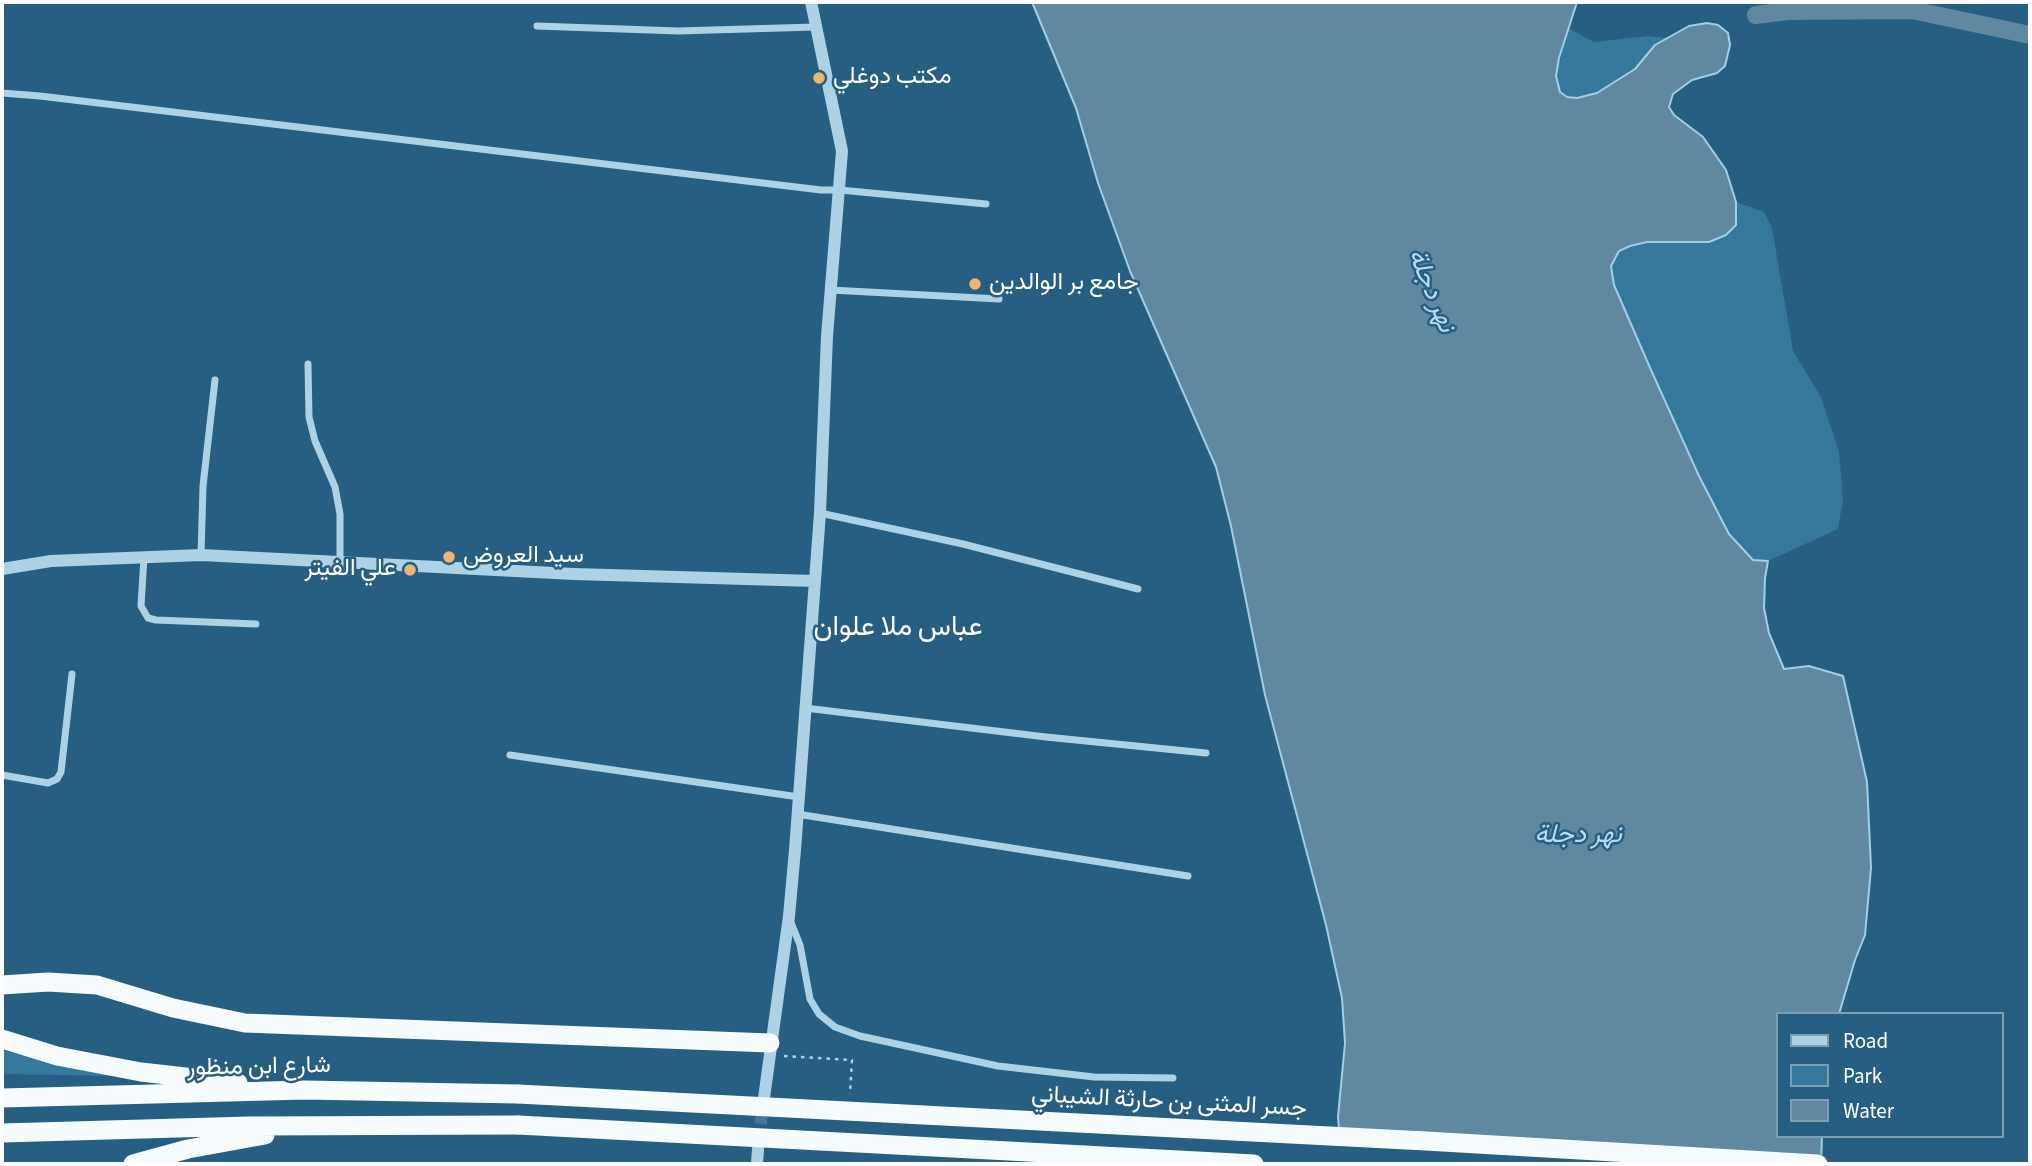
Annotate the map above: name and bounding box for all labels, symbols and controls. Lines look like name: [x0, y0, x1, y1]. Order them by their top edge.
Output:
place label: مكتب دوغلي: [833, 64, 952, 92]
marker: مكتب دوغلي: [811, 70, 827, 86]
water label: نهر دجلة: [1399, 245, 1461, 337]
place label: جامع بر الوالدين: [989, 270, 1139, 298]
marker: جامع بر الوالدين: [967, 276, 983, 292]
place label: سيد العروض: [463, 543, 584, 571]
marker: سيد العروض: [441, 549, 457, 565]
place label: علي الفيتر: [304, 556, 396, 584]
marker: علي الفيتر: [402, 562, 418, 578]
district label: عباس ملا علوان: [813, 612, 983, 646]
water label: نهر دجلة: [1534, 820, 1622, 852]
legend: [1776, 1012, 2004, 1138]
text: Road: [1843, 1026, 1888, 1056]
street label: شارع ابن منظور: [187, 1052, 331, 1084]
text: Park: [1843, 1061, 1882, 1091]
street label: جسر المثنى بن حارثة الشيباني: [1030, 1081, 1308, 1125]
text: Water: [1843, 1096, 1894, 1126]

